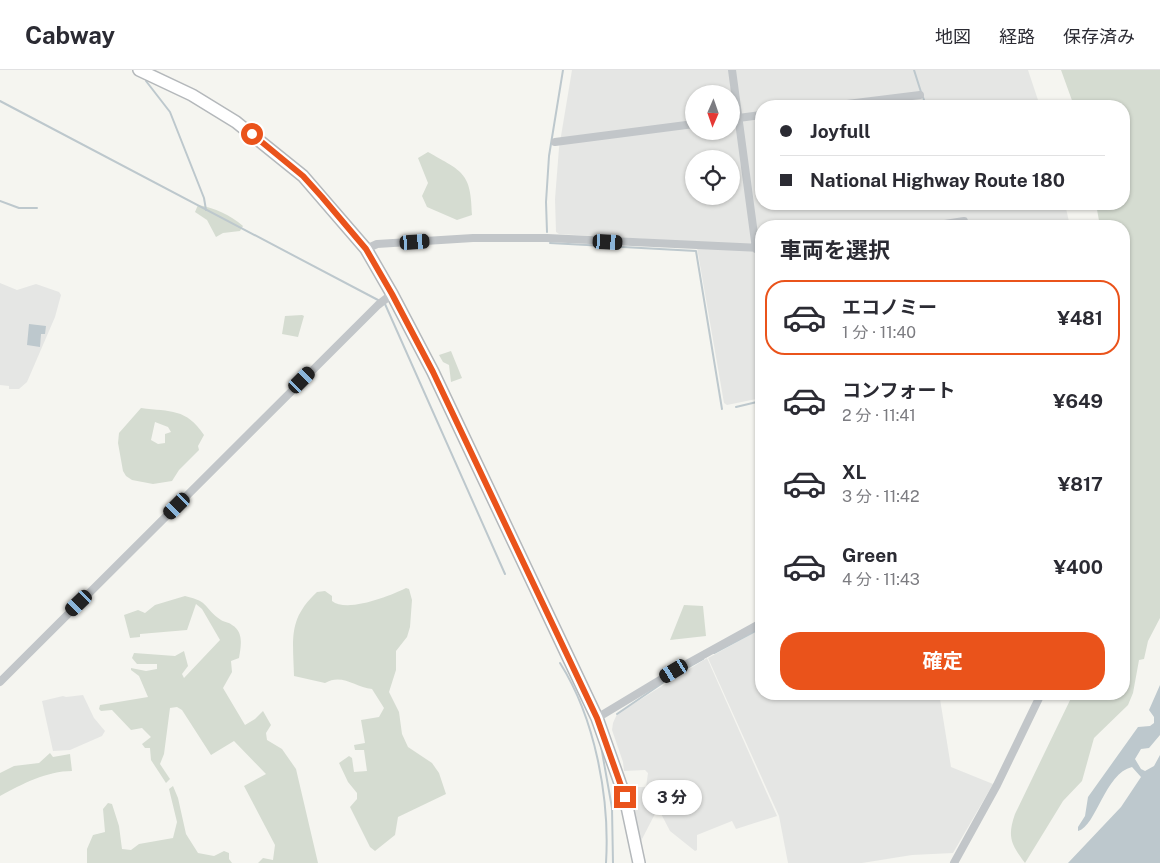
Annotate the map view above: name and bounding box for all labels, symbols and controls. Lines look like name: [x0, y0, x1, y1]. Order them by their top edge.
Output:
text: Cabway: [25, 21, 115, 49]
text: 地図: [935, 26, 971, 47]
text: 経路: [999, 26, 1035, 47]
text: 保存済み: [1063, 26, 1135, 47]
north arrow: [685, 85, 740, 140]
map controls: [685, 85, 740, 205]
text: Joyfull: [810, 120, 870, 142]
route start: [241, 123, 263, 145]
button: locate: [685, 150, 740, 205]
text: National Highway Route 180: [810, 169, 1065, 191]
car: [399, 233, 430, 251]
car: [592, 234, 623, 250]
text: 車両を選択: [780, 237, 890, 263]
icon: car: [782, 295, 827, 340]
text: エコノミー: [842, 296, 937, 318]
text: ¥481: [1057, 307, 1103, 329]
text: 1 分 · 11:40: [842, 323, 916, 342]
car: [286, 364, 317, 396]
icon: car: [782, 378, 827, 423]
text: コンフォート: [842, 379, 955, 401]
text: ¥649: [1053, 390, 1103, 412]
text: 2 分 · 11:41: [842, 406, 916, 425]
icon: car: [782, 461, 827, 506]
text: XL: [842, 461, 867, 483]
text: ¥817: [1058, 473, 1103, 495]
text: 3 分 · 11:42: [842, 487, 919, 506]
car: [161, 490, 192, 522]
icon: car: [782, 544, 827, 589]
text: Green: [842, 544, 897, 566]
text: ¥400: [1054, 556, 1103, 578]
text: 4 分 · 11:43: [842, 570, 920, 589]
car: [62, 587, 95, 619]
button: 確定: [780, 632, 1105, 690]
car: [657, 657, 690, 685]
callout: 3 分: [642, 780, 702, 814]
route end: [614, 786, 636, 808]
text: 3 分: [657, 788, 687, 807]

